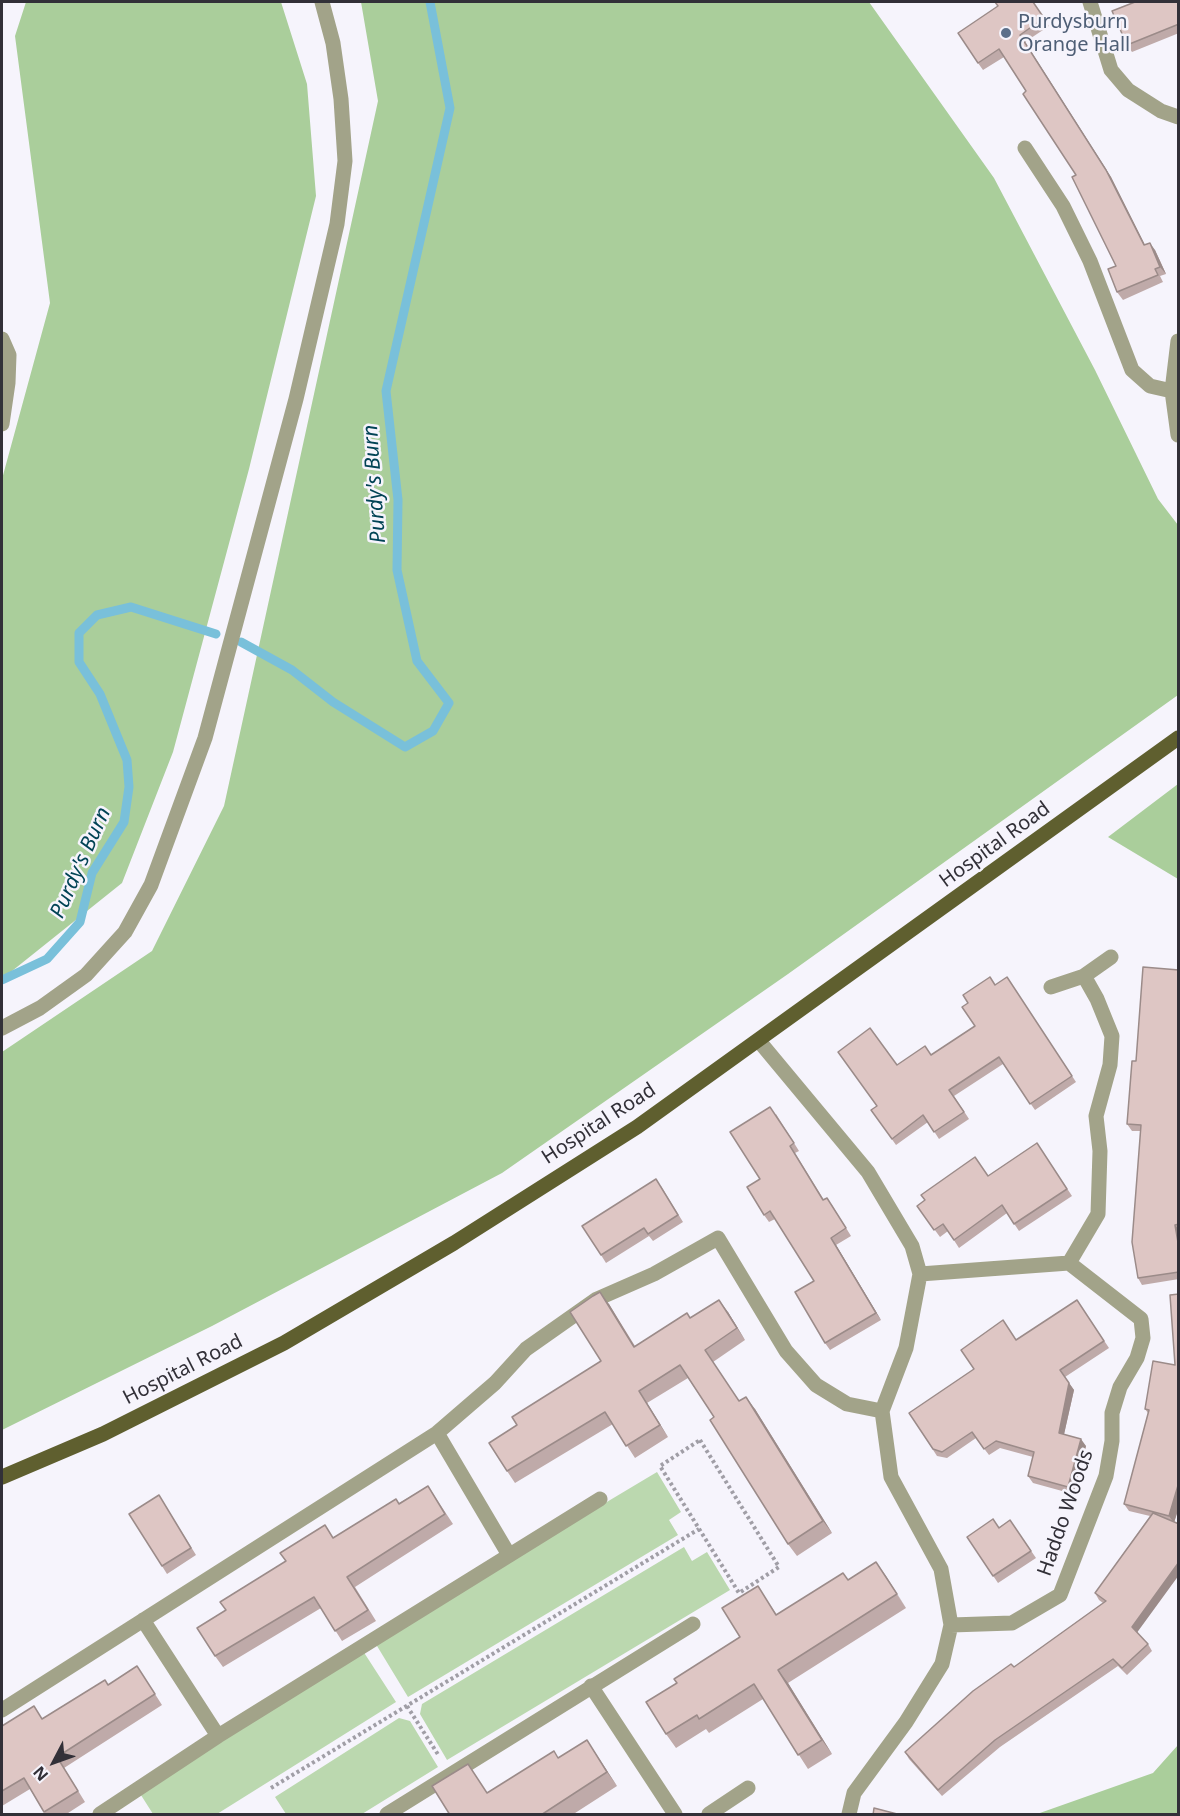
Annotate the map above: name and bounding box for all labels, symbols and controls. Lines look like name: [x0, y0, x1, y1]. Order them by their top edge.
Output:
place label: Purdysburn Orange Hall: [1018, 10, 1130, 57]
marker: Purdysburn Orange Hall: [999, 26, 1013, 40]
water label: Purdy's Burn: [358, 424, 392, 544]
street label: Hospital Road: [935, 797, 1055, 893]
water label: Purdy's Burn: [45, 804, 117, 922]
street label: Hospital Road: [538, 1078, 660, 1170]
street label: Hospital Road: [119, 1330, 247, 1410]
street label: Haddo Woods: [1033, 1447, 1099, 1579]
north arrow: [24, 1732, 84, 1792]
text: N: [28, 1762, 53, 1786]

